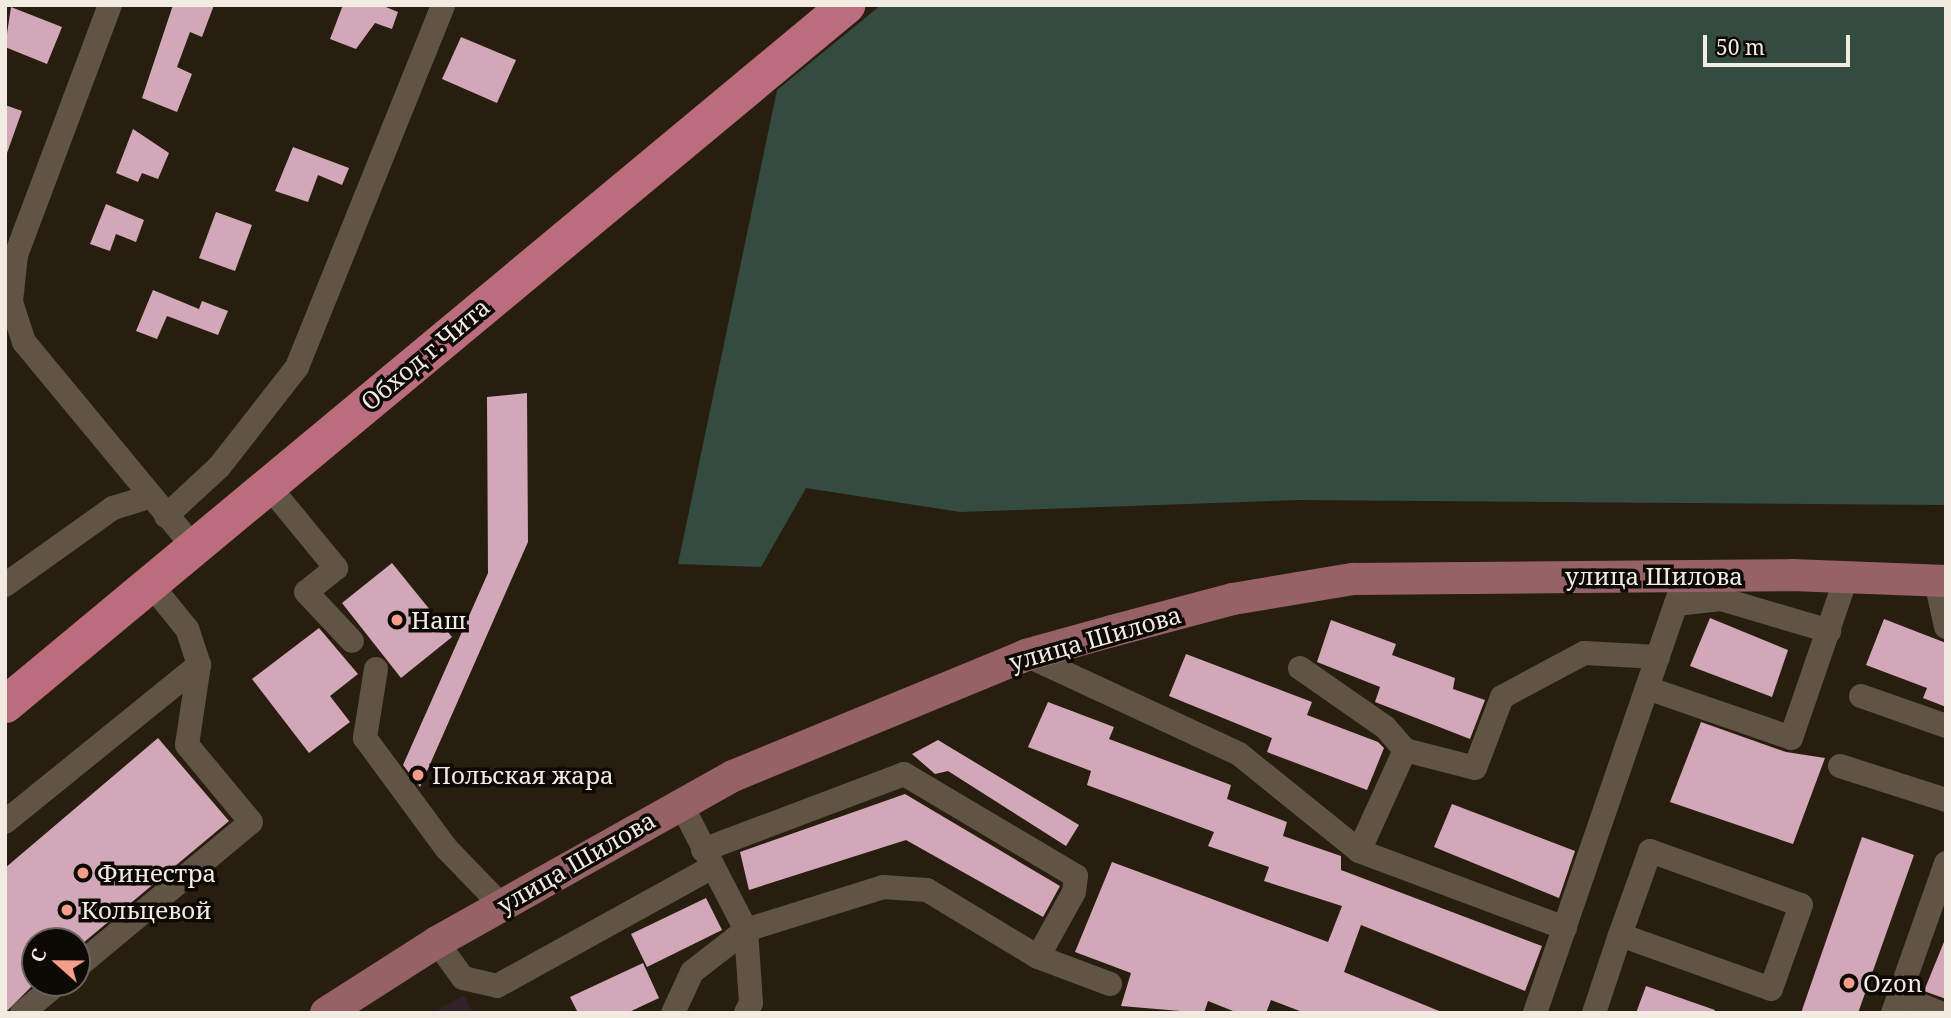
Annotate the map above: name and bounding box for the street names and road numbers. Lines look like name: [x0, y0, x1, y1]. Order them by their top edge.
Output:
street label: Обход г.Чита: [355, 292, 495, 416]
street label: улица Шилова: [1565, 562, 1743, 590]
street label: улица Шилова: [1006, 600, 1184, 676]
street label: улица Шилова: [492, 805, 660, 919]

